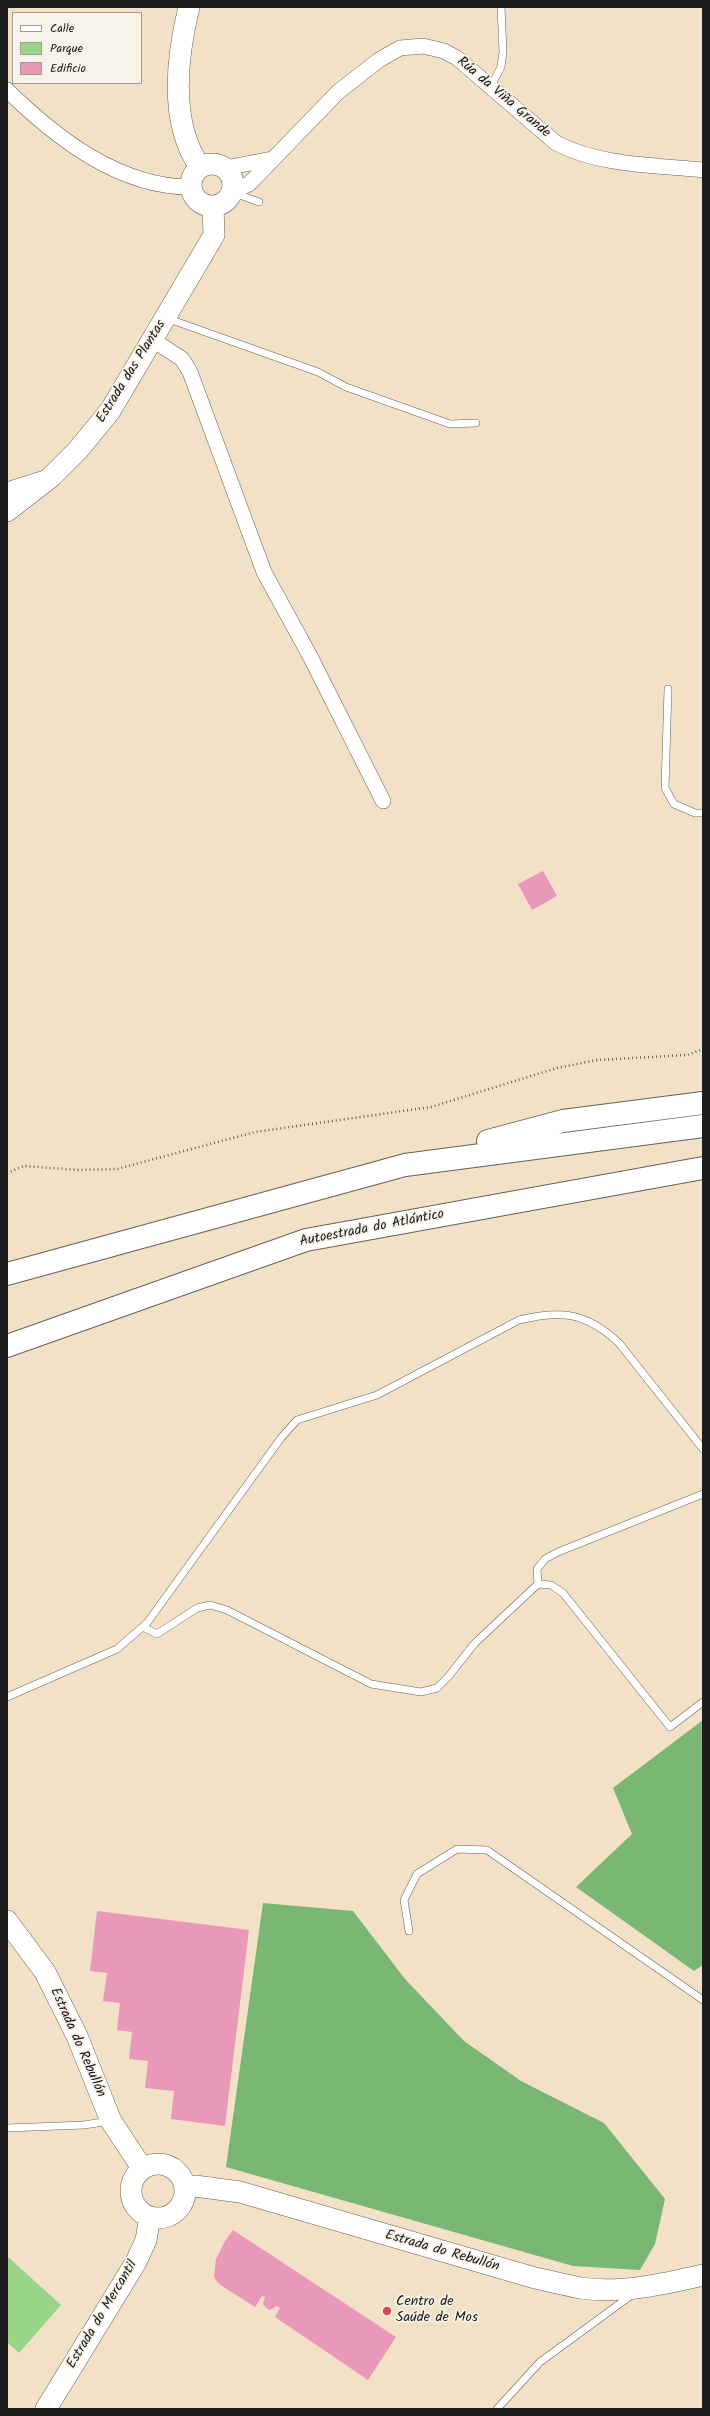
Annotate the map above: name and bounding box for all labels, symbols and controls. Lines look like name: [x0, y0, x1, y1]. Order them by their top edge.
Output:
legend: [12, 12, 142, 84]
text: Calle: [50, 19, 74, 38]
text: Parque: [50, 39, 83, 58]
street label: Rúa da Viña Grande: [453, 54, 553, 142]
text: Edificio: [50, 59, 86, 78]
street label: Estrada das Plantas: [94, 317, 170, 427]
street label: Autoestrada do Atlántico: [298, 1207, 446, 1251]
street label: Estrada do Rebullón: [45, 1986, 109, 2100]
street label: Estrada do Rebullón: [383, 2228, 501, 2276]
street label: Estrada do Mercantil: [64, 2258, 142, 2372]
place label: Centro de Saúde de Mos: [396, 2295, 478, 2328]
marker: Centro de Saúde de Mos: [381, 2305, 393, 2317]

